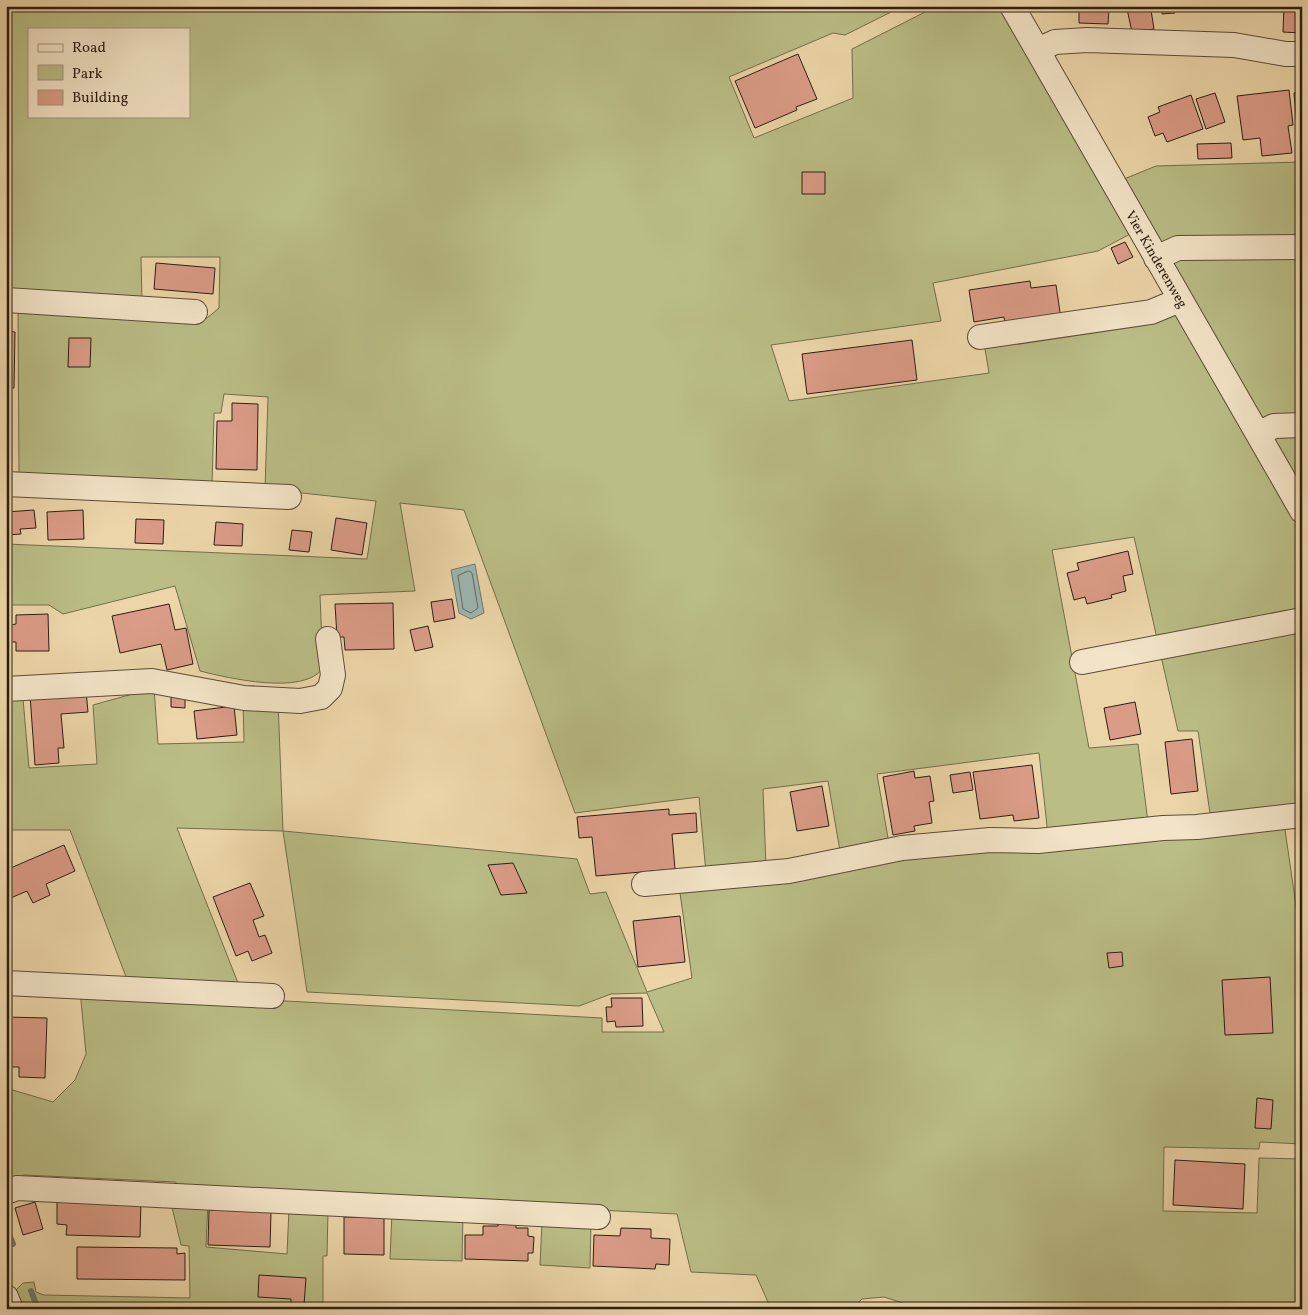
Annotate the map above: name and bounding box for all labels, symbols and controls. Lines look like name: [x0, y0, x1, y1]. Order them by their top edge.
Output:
legend: [28, 28, 190, 118]
text: Road: [72, 38, 106, 59]
text: Park: [72, 64, 103, 85]
text: Building: [72, 88, 129, 109]
street label: Vier Kinderenweg: [1120, 207, 1191, 312]

